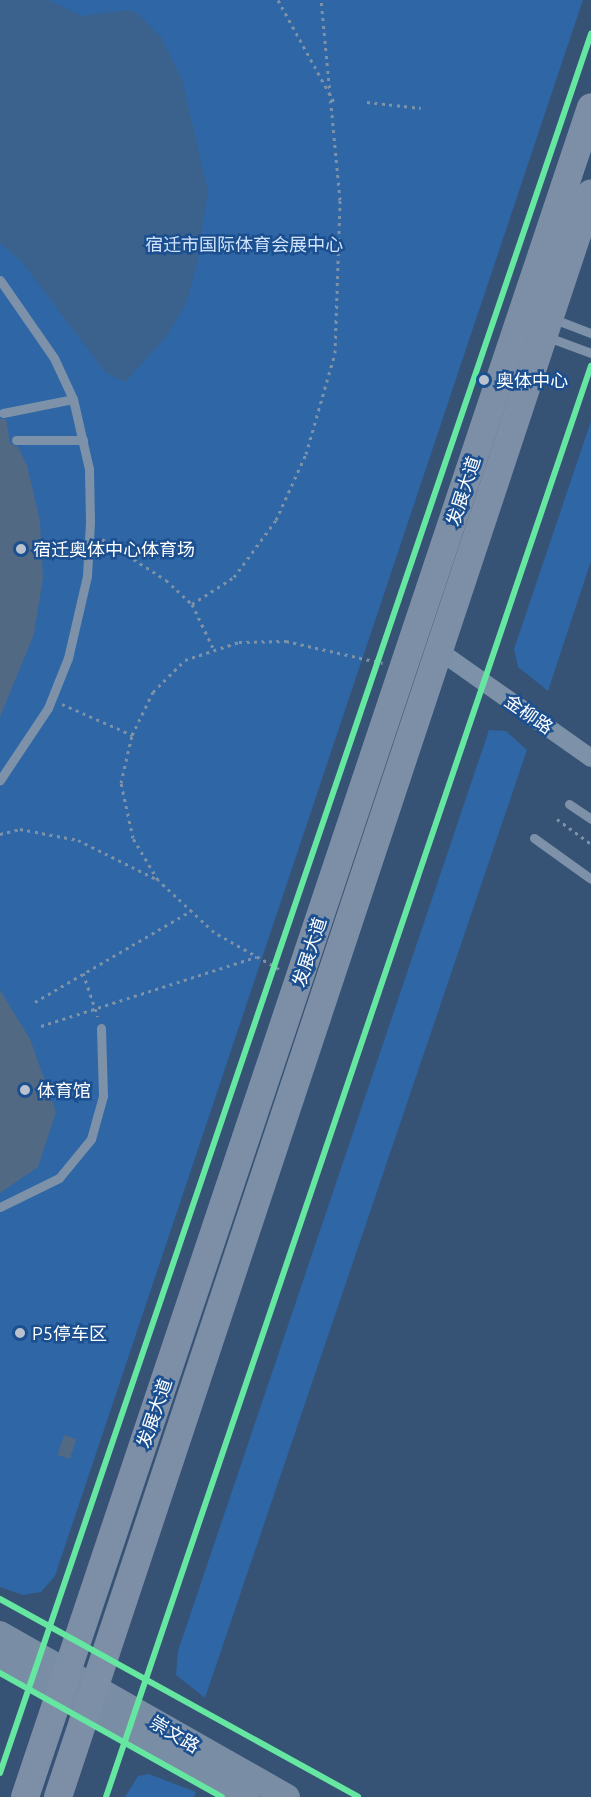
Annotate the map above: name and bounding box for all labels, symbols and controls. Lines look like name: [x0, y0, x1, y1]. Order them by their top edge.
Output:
park label: 宿迁市国际体育会展中心: [145, 233, 343, 255]
place label: 奥体中心: [496, 369, 568, 391]
marker: 奥体中心: [477, 373, 491, 387]
street label: 发展大道: [442, 453, 484, 529]
place label: 宿迁奥体中心体育场: [33, 538, 195, 560]
marker: 宿迁奥体中心体育场: [14, 542, 28, 556]
street label: 金柳路: [501, 690, 557, 738]
street label: 发展大道: [288, 914, 330, 990]
place label: 体育馆: [37, 1079, 91, 1101]
marker: 体育馆: [18, 1083, 32, 1097]
place label: P5停车区: [32, 1322, 107, 1344]
marker: P5停车区: [13, 1326, 27, 1340]
street label: 发展大道: [132, 1375, 176, 1451]
street label: 崇文路: [146, 1711, 204, 1757]

